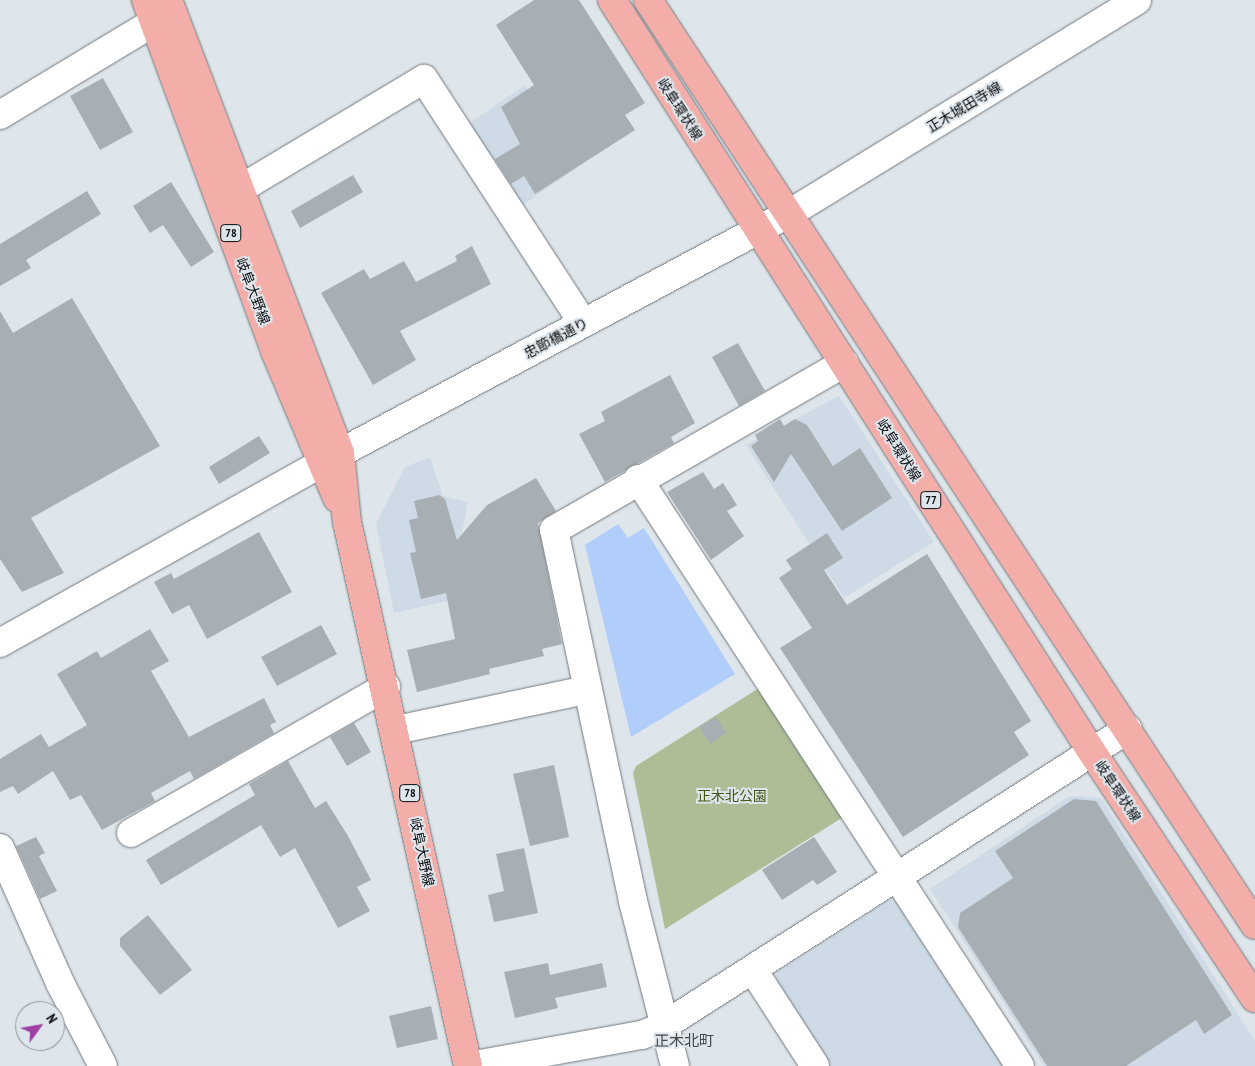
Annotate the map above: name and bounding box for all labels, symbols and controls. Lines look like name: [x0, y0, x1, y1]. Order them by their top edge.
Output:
street label: 岐阜環状線: [654, 75, 706, 143]
street label: 正木城田寺線: [924, 78, 1004, 136]
road number: 78: [220, 224, 242, 242]
street label: 岐阜大野線: [233, 255, 273, 327]
street label: 忠節橋通り: [521, 314, 591, 362]
street label: 岐阜環状線: [873, 416, 925, 484]
road number: 77: [920, 490, 942, 510]
street label: 岐阜環状線: [1091, 757, 1145, 825]
road number: 78: [399, 784, 421, 802]
park label: 正木北公園: [697, 788, 767, 804]
street label: 岐阜大野線: [407, 816, 437, 888]
north arrow: [15, 1001, 65, 1051]
text: N: [42, 1011, 62, 1027]
district label: 正木北町: [654, 1032, 714, 1050]

